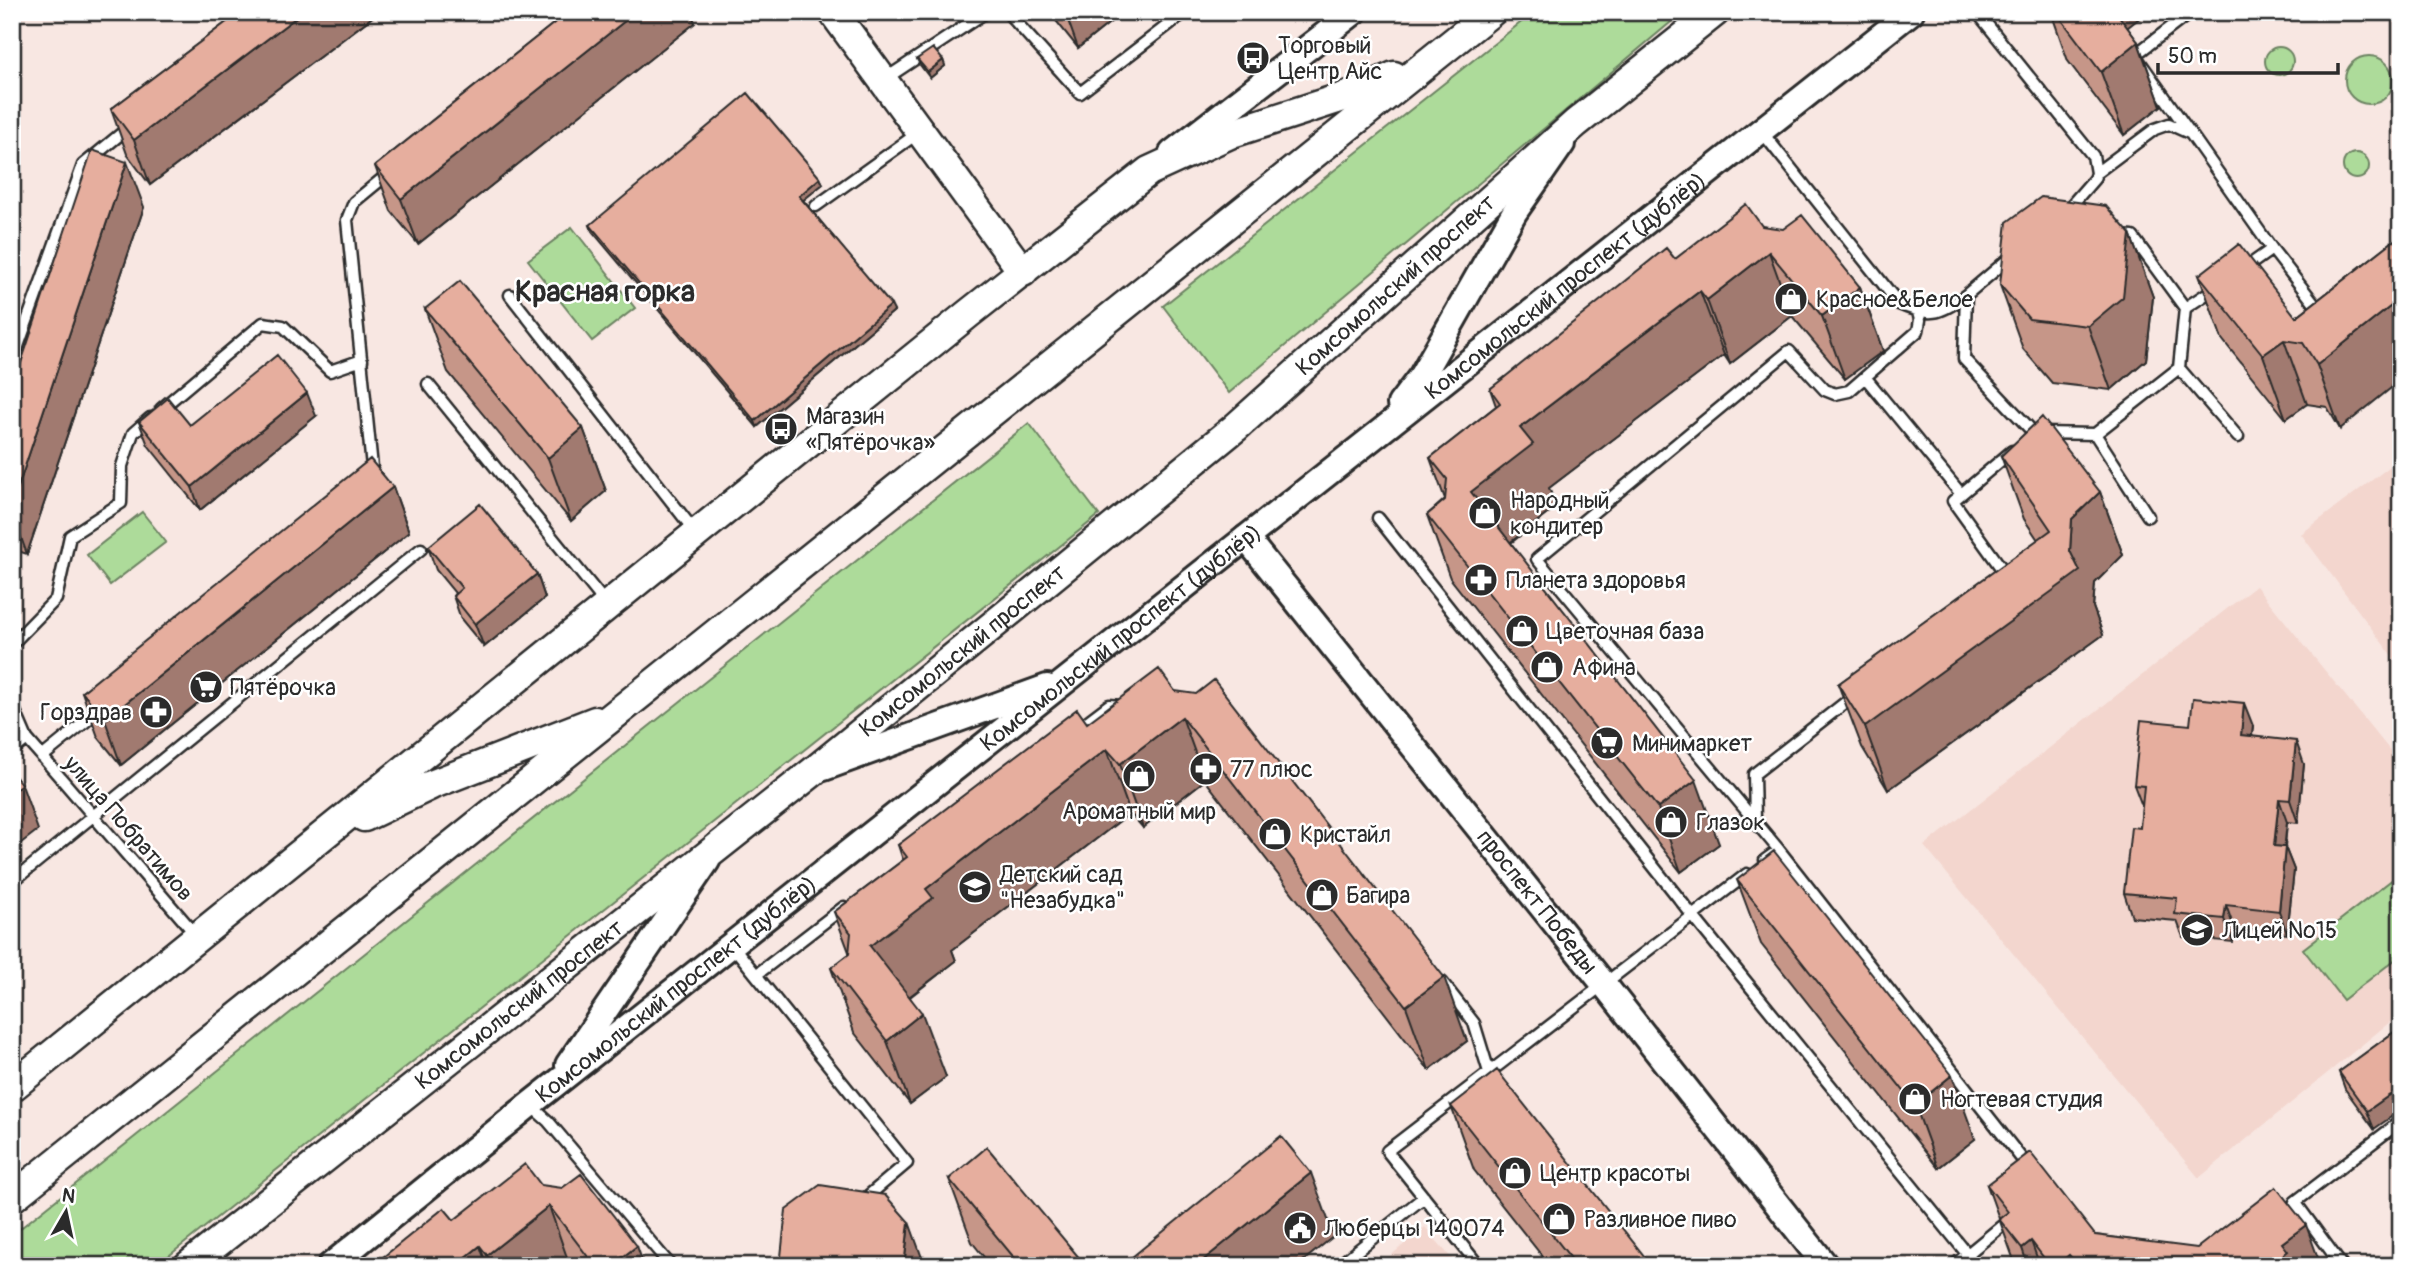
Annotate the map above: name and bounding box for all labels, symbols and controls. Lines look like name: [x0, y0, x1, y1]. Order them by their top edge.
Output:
place label: Торговый Центр Айс: [1278, 31, 1382, 86]
scale bar: [2158, 32, 2338, 76]
bus stop icon: Торговый Центр Айс: [1234, 39, 1272, 77]
text: 50 m: [2168, 43, 2217, 70]
street label: Комсомольский проспект (дублёр): [1419, 166, 1712, 406]
street label: Комсомольский проспект: [1290, 188, 1502, 382]
district label: Красная горка: [515, 273, 695, 310]
shop icon: Красное&Белое: [1772, 280, 1810, 318]
place label: Красное&Белое: [1816, 285, 1974, 314]
place label: Магазин «Пятёрочка»: [806, 402, 935, 457]
bus stop icon: Магазин «Пятёрочка»: [762, 410, 800, 448]
place label: Народный кондитер: [1510, 486, 1610, 541]
shop icon: Народный кондитер: [1466, 494, 1504, 532]
street label: Комсомольский проспект (дублёр): [974, 518, 1267, 758]
street label: Комсомольский проспект: [853, 558, 1072, 744]
pharmacy icon: Планета здоровья: [1462, 561, 1500, 599]
place label: Планета здоровья: [1506, 566, 1686, 595]
shop icon: Цветочная база: [1503, 612, 1541, 650]
place label: Цветочная база: [1546, 617, 1704, 646]
shop icon: Афина: [1528, 648, 1566, 686]
place label: Афина: [1572, 653, 1636, 682]
supermarket icon: Пятёрочка: [187, 668, 225, 706]
place label: Пятёрочка: [230, 673, 336, 702]
pharmacy icon: Горздрав: [137, 693, 175, 731]
place label: Горздрав: [40, 698, 132, 727]
supermarket icon: Минимаркет: [1588, 724, 1626, 762]
place label: Минимаркет: [1632, 729, 1752, 758]
street label: улица Побратимов: [57, 749, 200, 907]
pharmacy icon: 77 плюс: [1187, 750, 1225, 788]
place label: 77 плюс: [1230, 755, 1313, 784]
shop icon: Ароматный мир: [1120, 757, 1158, 795]
place label: Ароматный мир: [1062, 797, 1216, 826]
shop icon: Глазок: [1652, 803, 1690, 841]
place label: Глазок: [1696, 808, 1765, 837]
shop icon: Кристайл: [1256, 815, 1294, 853]
place label: Кристайл: [1300, 820, 1391, 849]
street label: проспект Победы: [1470, 824, 1604, 980]
place label: Детский сад "Незабудка": [999, 860, 1125, 915]
school or university icon: Детский сад "Незабудка": [956, 868, 994, 906]
street label: Комсомольский проспект (дублёр): [529, 869, 823, 1110]
shop icon: Багира: [1303, 876, 1341, 914]
place label: Багира: [1346, 881, 1410, 910]
school or university icon: Лицей №15: [2178, 911, 2216, 949]
street label: Комсомольский проспект: [409, 913, 630, 1096]
place label: Лицей №15: [2221, 916, 2337, 945]
shop icon: Ногтевая студия: [1896, 1080, 1934, 1118]
place label: Ногтевая студия: [1940, 1085, 2103, 1114]
shop icon: Центр красоты: [1496, 1154, 1534, 1192]
place label: Центр красоты: [1540, 1159, 1690, 1188]
north arrow: [32, 1176, 102, 1246]
text: N: [60, 1183, 77, 1209]
shop icon: Разливное пиво: [1540, 1200, 1578, 1238]
place label: Разливное пиво: [1584, 1205, 1737, 1234]
public building icon: Люберцы 140074: [1281, 1209, 1319, 1247]
place label: Люберцы 140074: [1323, 1214, 1505, 1243]

